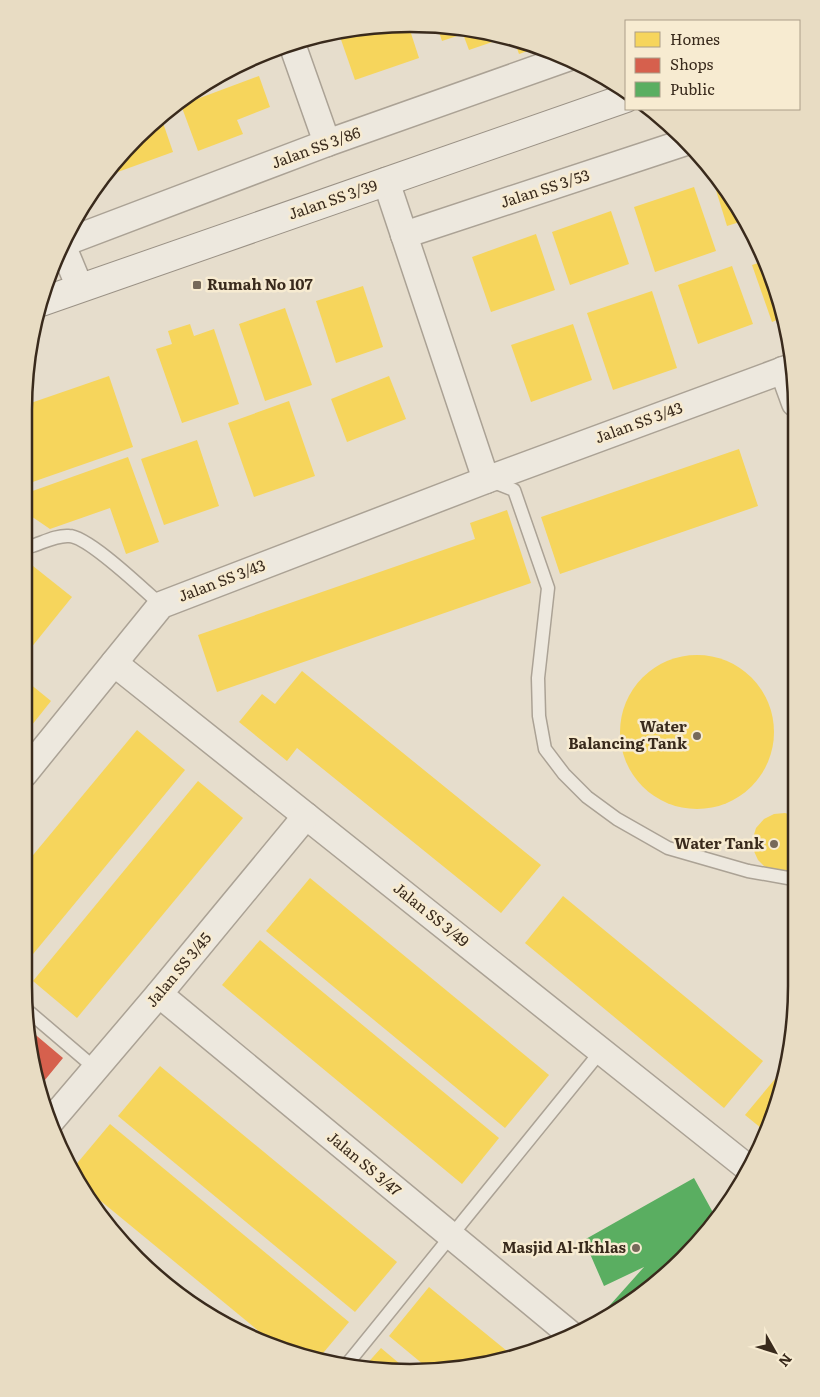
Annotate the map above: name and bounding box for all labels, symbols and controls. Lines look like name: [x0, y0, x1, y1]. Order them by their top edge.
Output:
legend: [625, 20, 800, 110]
text: Homes: [670, 27, 720, 50]
text: Shops: [670, 52, 713, 75]
text: Public: [670, 77, 715, 100]
street label: Jalan SS 3/86: [268, 120, 363, 173]
street label: Jalan SS 3/53: [497, 162, 592, 213]
street label: Jalan SS 3/39: [285, 173, 380, 225]
place label: Rumah No 107: [207, 272, 314, 295]
marker: Rumah No 107: [191, 279, 203, 291]
street label: Jalan SS 3/43: [591, 395, 686, 448]
street label: Jalan SS 3/43: [174, 552, 268, 607]
place label: Water Balancing Tank: [568, 714, 688, 754]
marker: Water Balancing Tank: [691, 730, 703, 742]
place label: Water Tank: [674, 831, 765, 854]
marker: Water Tank: [768, 838, 780, 850]
street label: Jalan SS 3/49: [389, 876, 475, 952]
street label: Jalan SS 3/45: [140, 926, 216, 1011]
street label: Jalan SS 3/47: [323, 1125, 407, 1201]
place label: Masjid Al-Ikhlas: [502, 1235, 627, 1258]
marker: Masjid Al-Ikhlas: [630, 1242, 642, 1254]
north arrow: [750, 1327, 800, 1377]
text: N: [774, 1350, 797, 1372]

